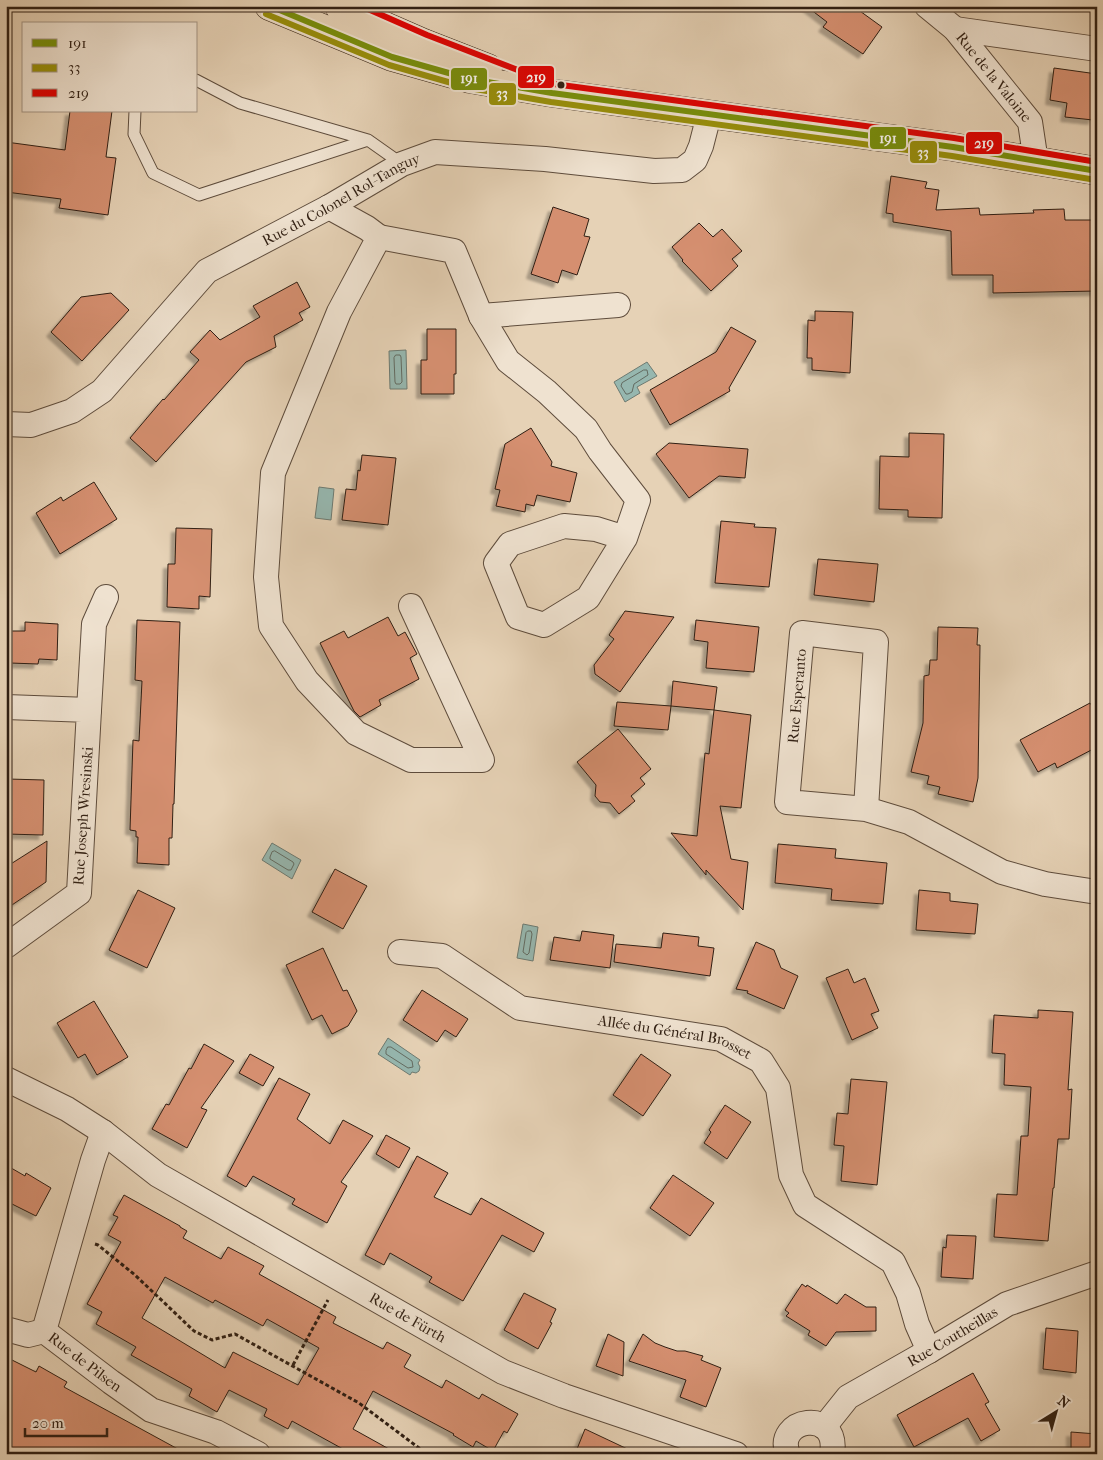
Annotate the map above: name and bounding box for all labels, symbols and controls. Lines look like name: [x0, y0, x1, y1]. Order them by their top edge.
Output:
legend: [22, 22, 198, 112]
street label: Rue de la Valoine: [952, 28, 1036, 126]
text: 191: [68, 34, 87, 52]
text: 33: [68, 58, 80, 76]
line badge: 219: [517, 65, 555, 89]
line badge: 191: [450, 67, 488, 91]
text: 219: [526, 69, 546, 86]
text: 191: [460, 70, 478, 87]
unlabelled marker: [556, 80, 566, 90]
line badge: 33: [488, 82, 517, 106]
text: 219: [68, 84, 89, 102]
text: 33: [496, 85, 508, 102]
line badge: 191: [869, 126, 907, 150]
text: 191: [879, 130, 897, 147]
line badge: 219: [965, 131, 1003, 155]
text: 219: [974, 135, 994, 152]
line badge: 33: [909, 140, 938, 164]
text: 33: [917, 144, 929, 161]
street label: Rue du Colonel Rol-Tanguy: [259, 149, 423, 250]
street label: Rue Esperanto: [784, 648, 810, 744]
street label: Rue Joseph Wresinski: [69, 745, 97, 886]
street label: Allée du Général Brosset: [596, 1011, 756, 1063]
street label: Rue de Fürth: [366, 1289, 450, 1347]
street label: Rue Coutheillas: [904, 1303, 1001, 1370]
street label: Rue de Pilsen: [44, 1328, 125, 1396]
north arrow: [1030, 1388, 1080, 1438]
text: N: [1054, 1392, 1073, 1412]
scale bar: [25, 1405, 108, 1437]
text: 20 m: [32, 1414, 64, 1432]

